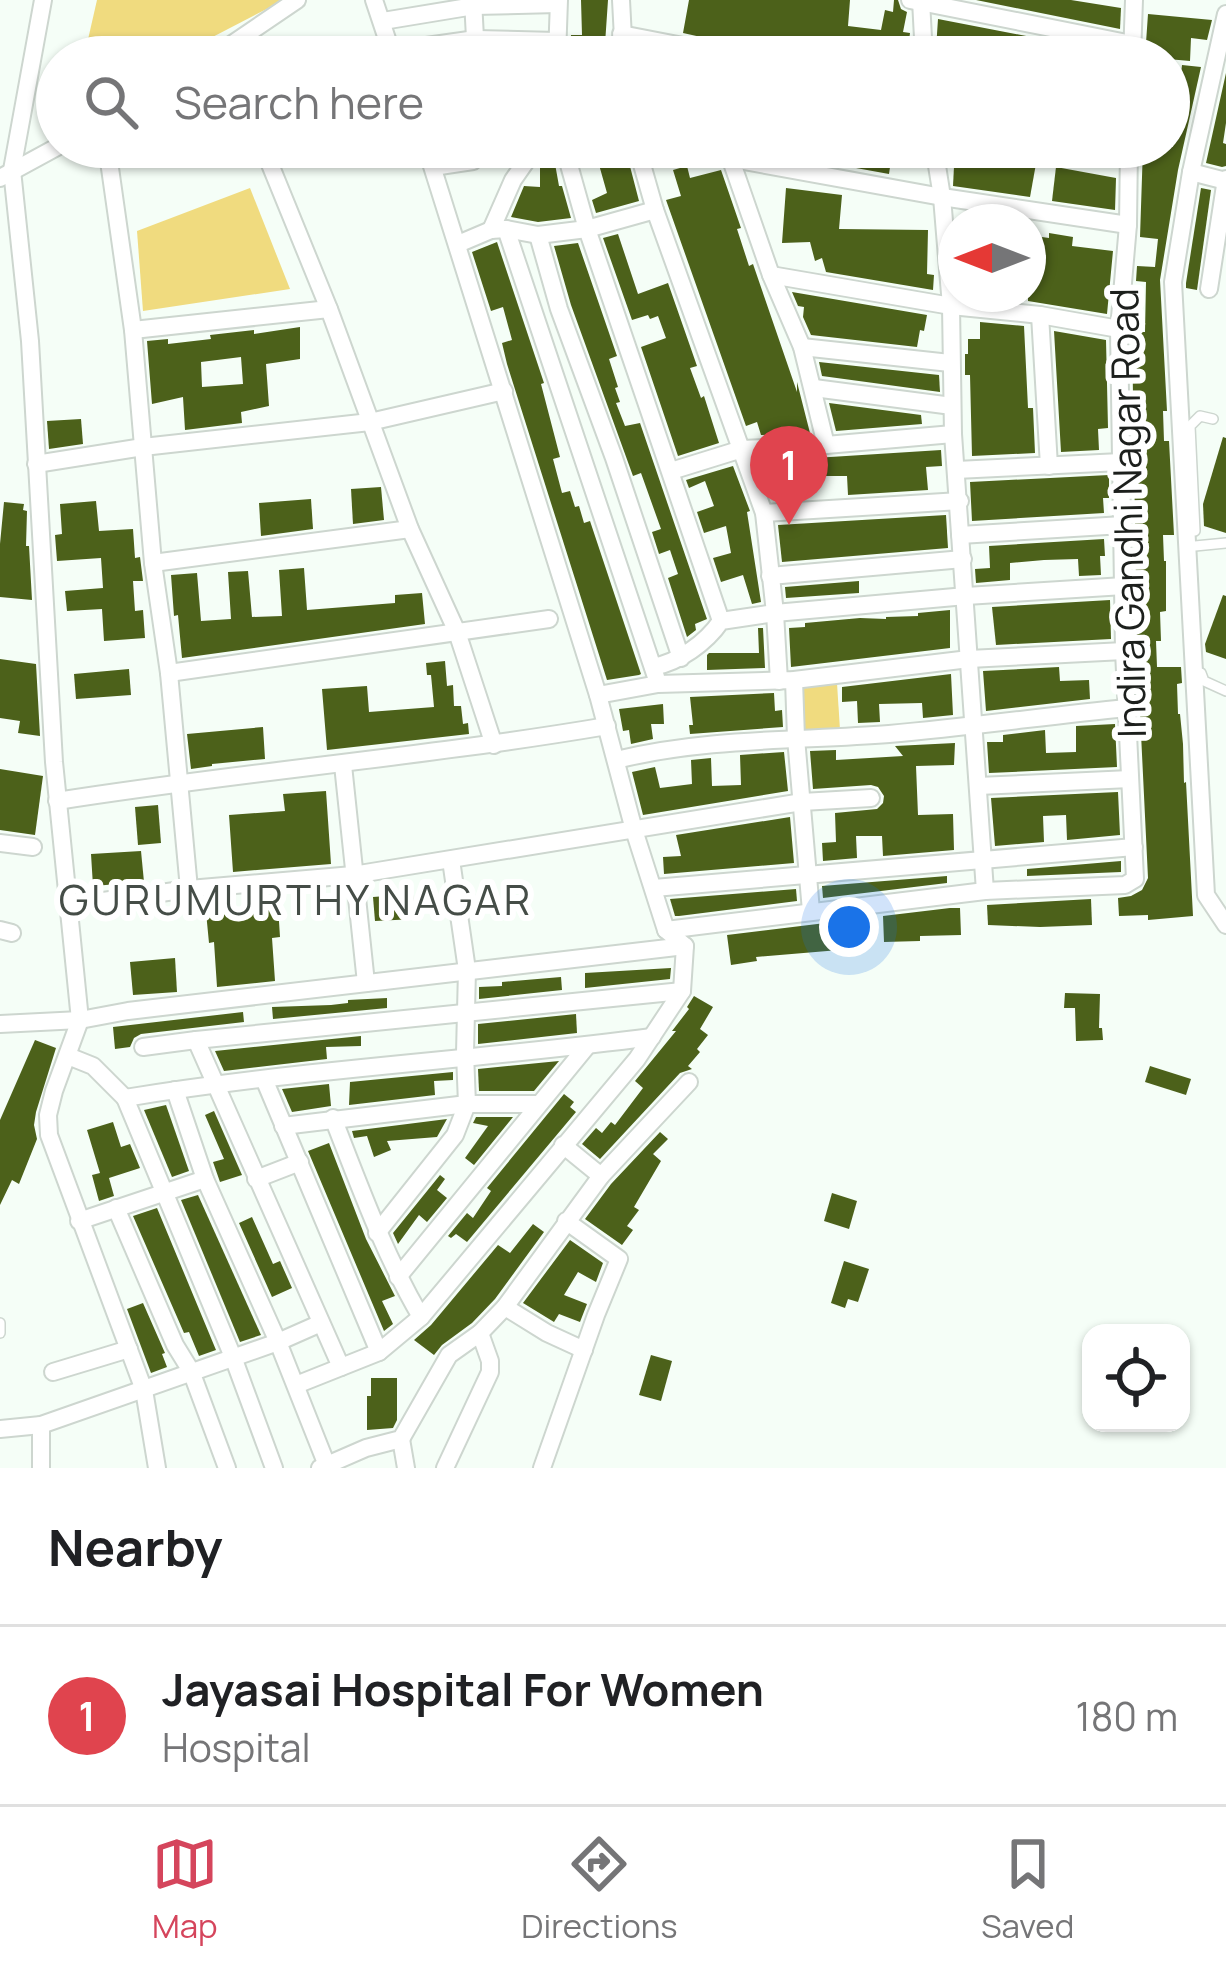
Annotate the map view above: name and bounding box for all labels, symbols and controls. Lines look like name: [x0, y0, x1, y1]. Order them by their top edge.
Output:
search box: [36, 36, 1190, 168]
icon: search: [78, 69, 144, 135]
text: Search here: [174, 71, 424, 133]
north arrow: [938, 204, 1046, 312]
street label: Indira Gandhi Nagar Road: [1096, 288, 1158, 738]
pin: 1: [750, 426, 828, 525]
district label: GURUMURTHY NAGAR: [59, 870, 533, 928]
your location: [819, 897, 879, 957]
map controls: [1082, 1324, 1190, 1432]
button: locate: [1082, 1324, 1190, 1432]
text: Nearby: [48, 1512, 223, 1581]
text: Jayasai Hospital For Women: [162, 1658, 764, 1720]
text: 1: [78, 1689, 96, 1743]
text: 180 m: [1075, 1689, 1178, 1743]
text: Hospital: [162, 1720, 311, 1774]
tab: Map: [152, 1831, 218, 1948]
tab: Directions: [521, 1831, 678, 1948]
tab: Saved: [981, 1831, 1074, 1948]

